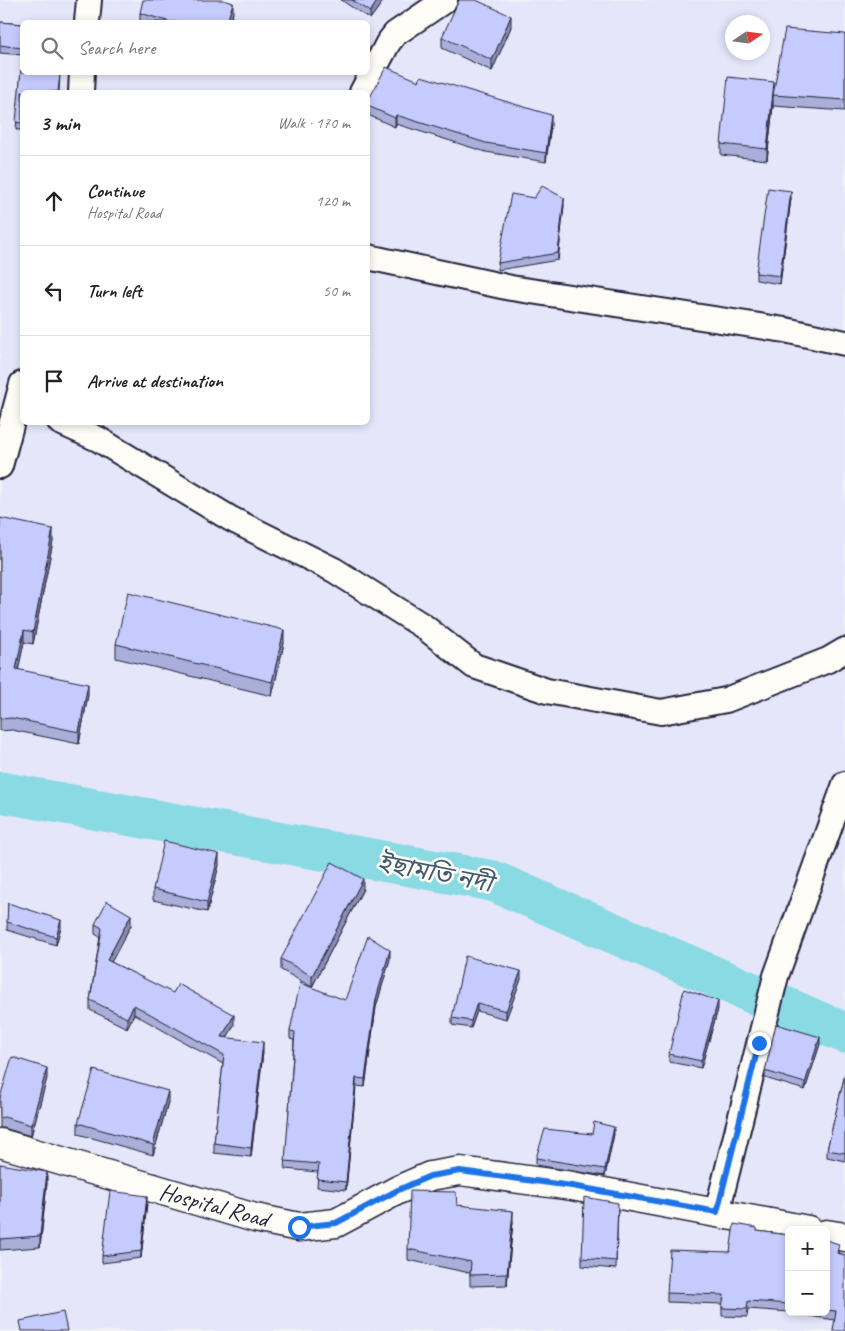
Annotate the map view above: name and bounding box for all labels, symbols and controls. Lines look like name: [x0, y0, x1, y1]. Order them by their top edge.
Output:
north arrow: [725, 15, 770, 60]
search box: [20, 20, 370, 75]
icon: search: [38, 34, 66, 62]
text: Search here: [78, 36, 155, 60]
text: 3 min: [40, 110, 80, 136]
text: Walk · 170 m: [278, 113, 350, 133]
text: Continue: [87, 179, 144, 203]
icon: ahead: [40, 187, 68, 215]
text: 120 m: [316, 191, 350, 211]
text: Hospital Road: [87, 203, 161, 223]
icon: left: [40, 277, 68, 305]
text: Turn left: [87, 279, 142, 303]
text: 50 m: [323, 281, 350, 301]
icon: arrive: [40, 367, 68, 395]
text: Arrive at destination: [87, 369, 223, 393]
water label: ইছামতি নদী: [375, 846, 499, 901]
route end: [748, 1032, 771, 1055]
street label: Hospital Road: [156, 1176, 275, 1235]
route start: [288, 1216, 311, 1239]
map controls: [785, 1226, 830, 1316]
button: +: [785, 1226, 830, 1271]
button: −: [785, 1271, 830, 1316]

